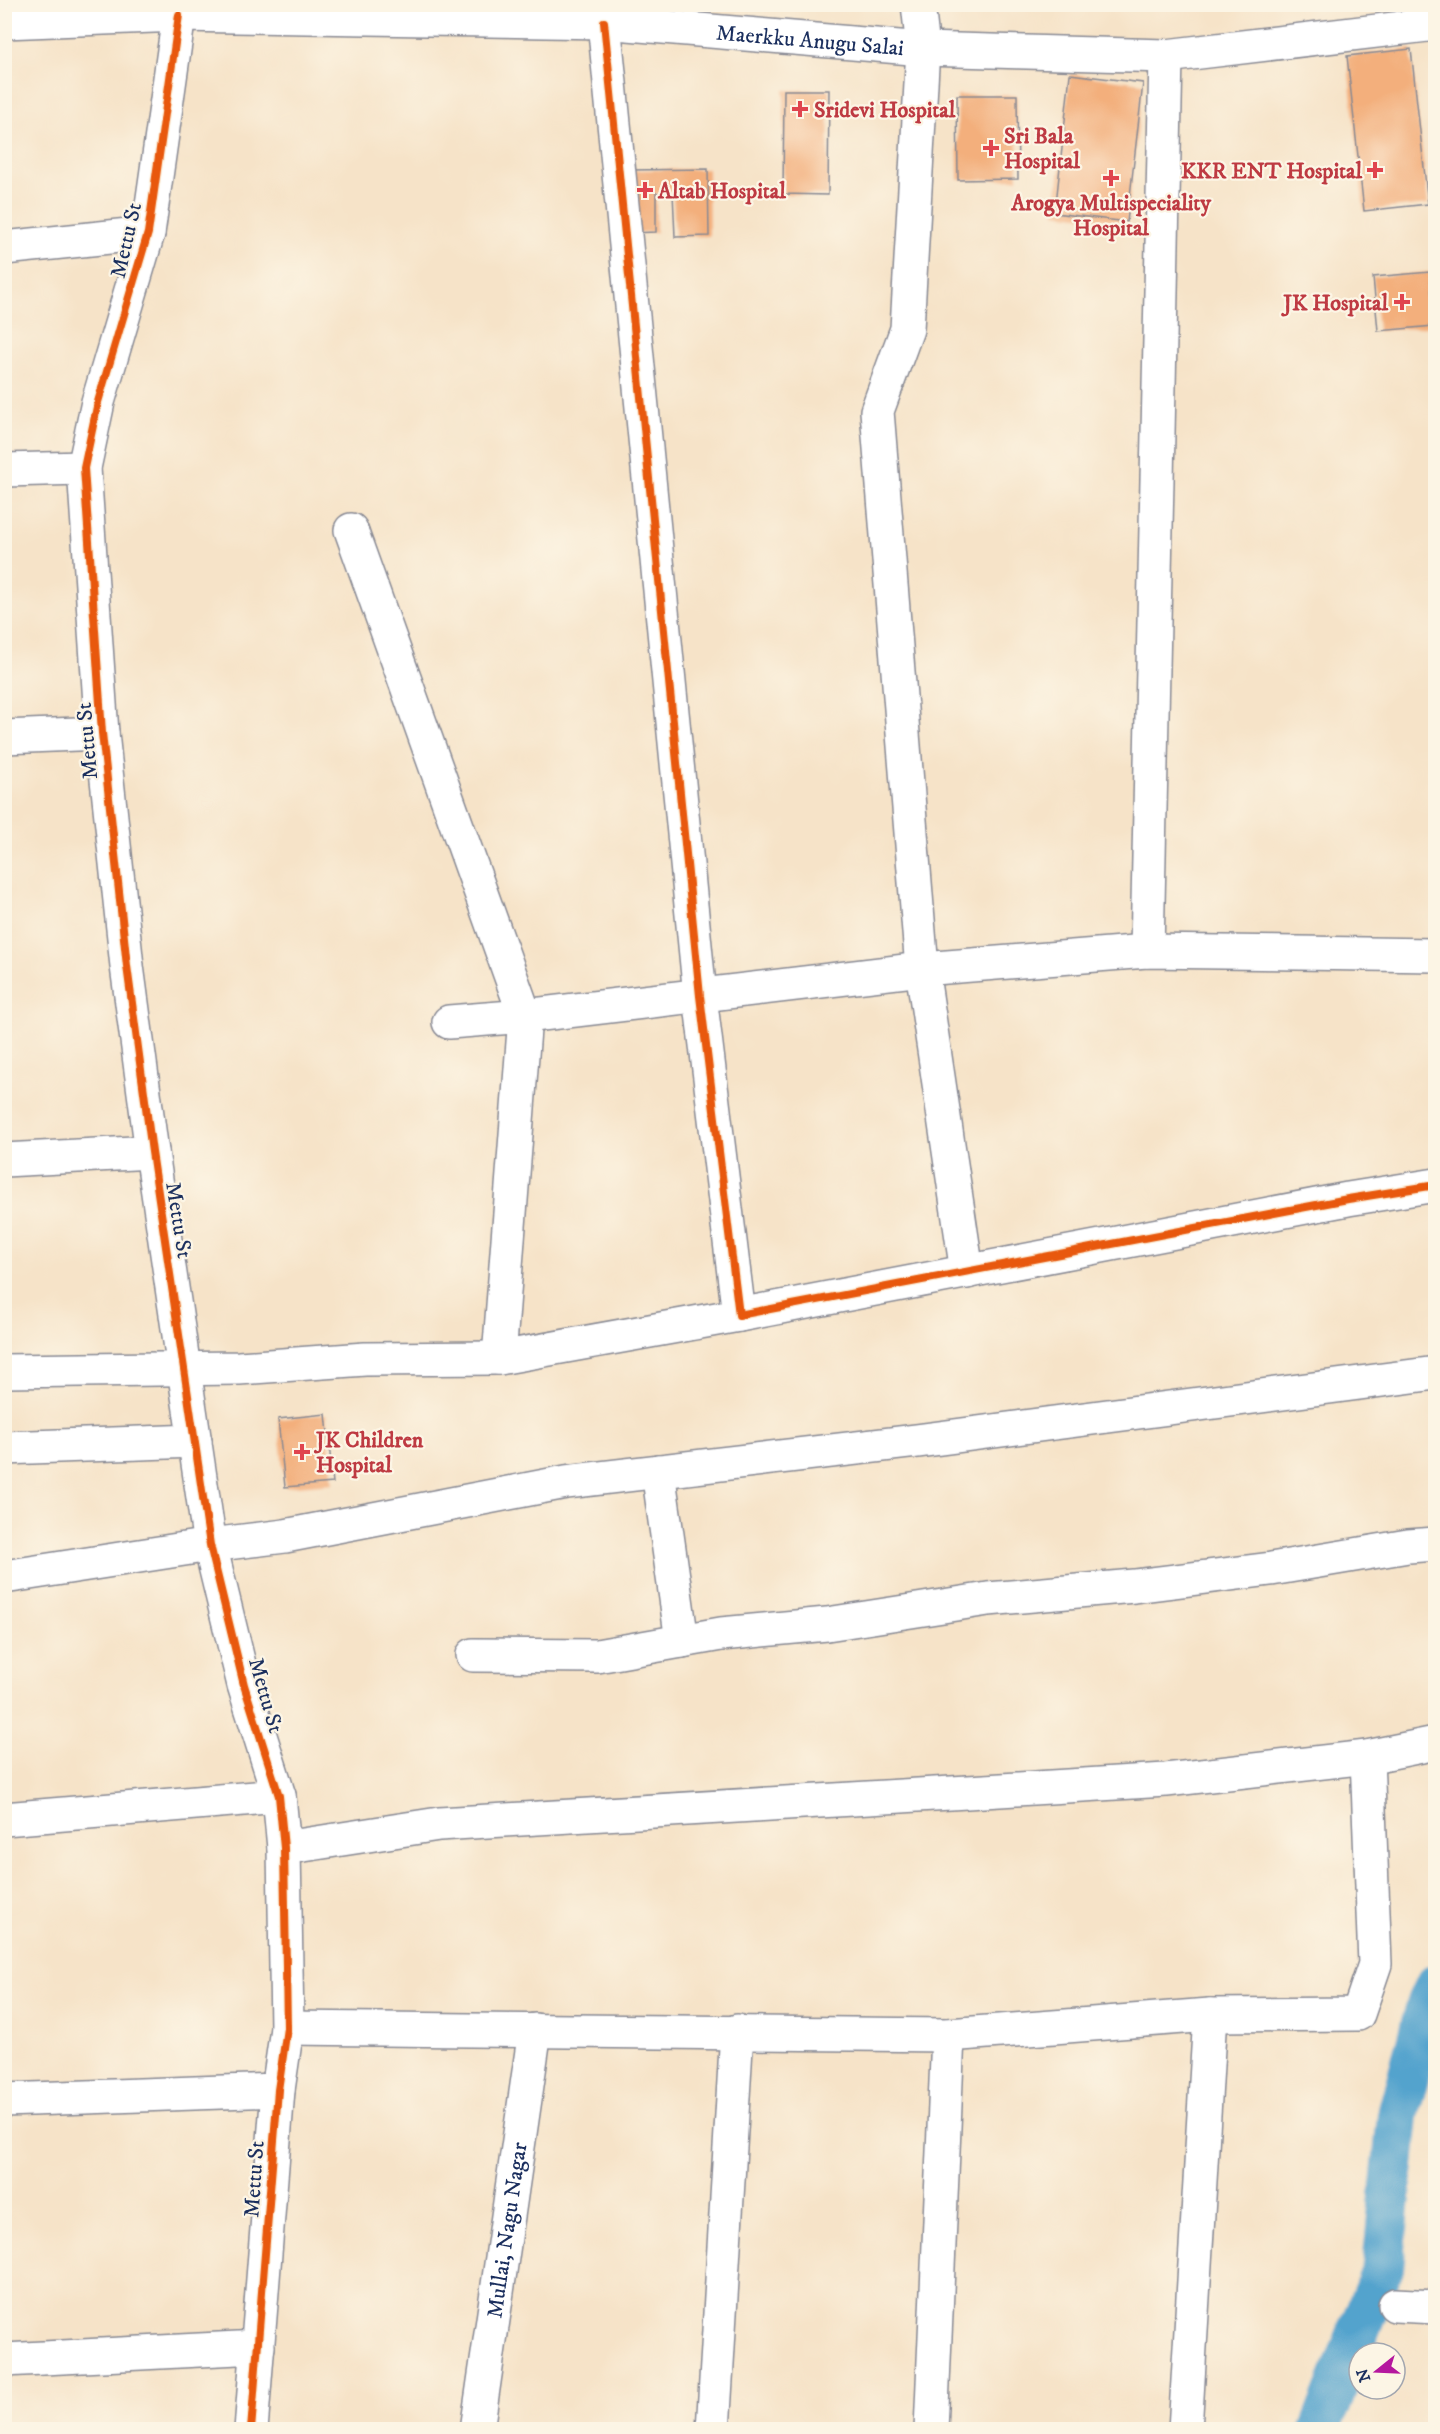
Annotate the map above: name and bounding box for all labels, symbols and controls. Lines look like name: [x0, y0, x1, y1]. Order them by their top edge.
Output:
street label: Maerkku Anugu Salai: [715, 20, 905, 62]
place label: Sridevi Hospital: [814, 97, 956, 124]
marker: Sridevi Hospital: [791, 100, 809, 118]
place label: Sri Bala Hospital: [1004, 123, 1080, 175]
marker: Sri Bala Hospital: [982, 139, 1000, 157]
place label: KKR ENT Hospital: [1181, 158, 1362, 185]
marker: KKR ENT Hospital: [1366, 161, 1384, 179]
marker: Arogya Multispeciality Hospital: [1102, 169, 1120, 187]
place label: Altab Hospital: [657, 178, 786, 205]
marker: Altab Hospital: [636, 181, 654, 199]
place label: Arogya Multispeciality Hospital: [1010, 190, 1211, 242]
street label: Mettu St: [105, 200, 148, 281]
place label: JK Hospital: [1280, 290, 1388, 317]
marker: JK Hospital: [1393, 293, 1411, 311]
street label: Mettu St: [71, 701, 104, 780]
street label: Mettu St: [159, 1180, 198, 1260]
place label: JK Children Hospital: [313, 1427, 424, 1479]
marker: JK Children Hospital: [293, 1443, 311, 1461]
street label: Mettu St: [242, 1655, 289, 1736]
street label: Mettu St: [238, 2140, 271, 2218]
street label: Mullai, Nagu Nagar: [481, 2140, 534, 2320]
north arrow: [1347, 2341, 1407, 2401]
text: N: [1352, 2366, 1375, 2385]

